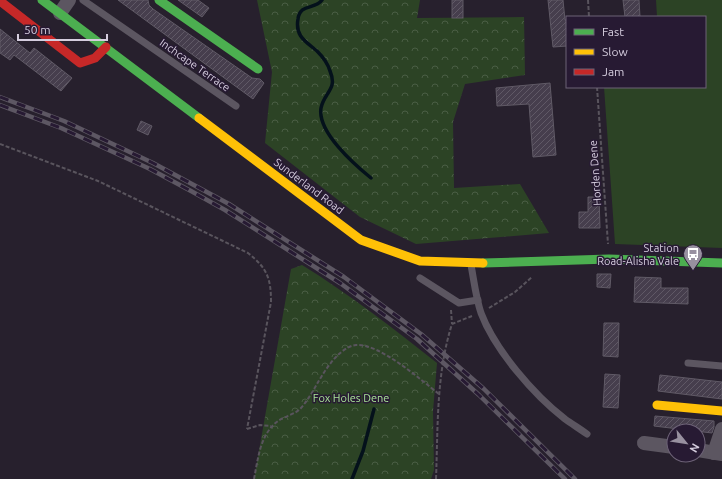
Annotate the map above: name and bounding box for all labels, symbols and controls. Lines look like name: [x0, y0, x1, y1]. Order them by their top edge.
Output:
scale bar: [18, 16, 107, 42]
legend: [566, 16, 706, 88]
text: 50 m: [24, 23, 51, 36]
text: Fast: [602, 25, 624, 38]
street label: Inchcape Terrace: [158, 36, 232, 94]
text: Slow: [602, 45, 628, 58]
text: Jam: [602, 65, 624, 78]
street label: Horden Dene: [587, 140, 603, 206]
street label: Sunderland Road: [272, 156, 346, 216]
place label: Station Road-Alisha Vale: [597, 242, 679, 267]
bus stop icon: Station Road-Alisha Vale: [682, 243, 704, 271]
park label: Fox Holes Dene: [313, 392, 389, 404]
north arrow: [666, 423, 706, 463]
text: N: [687, 441, 702, 455]

